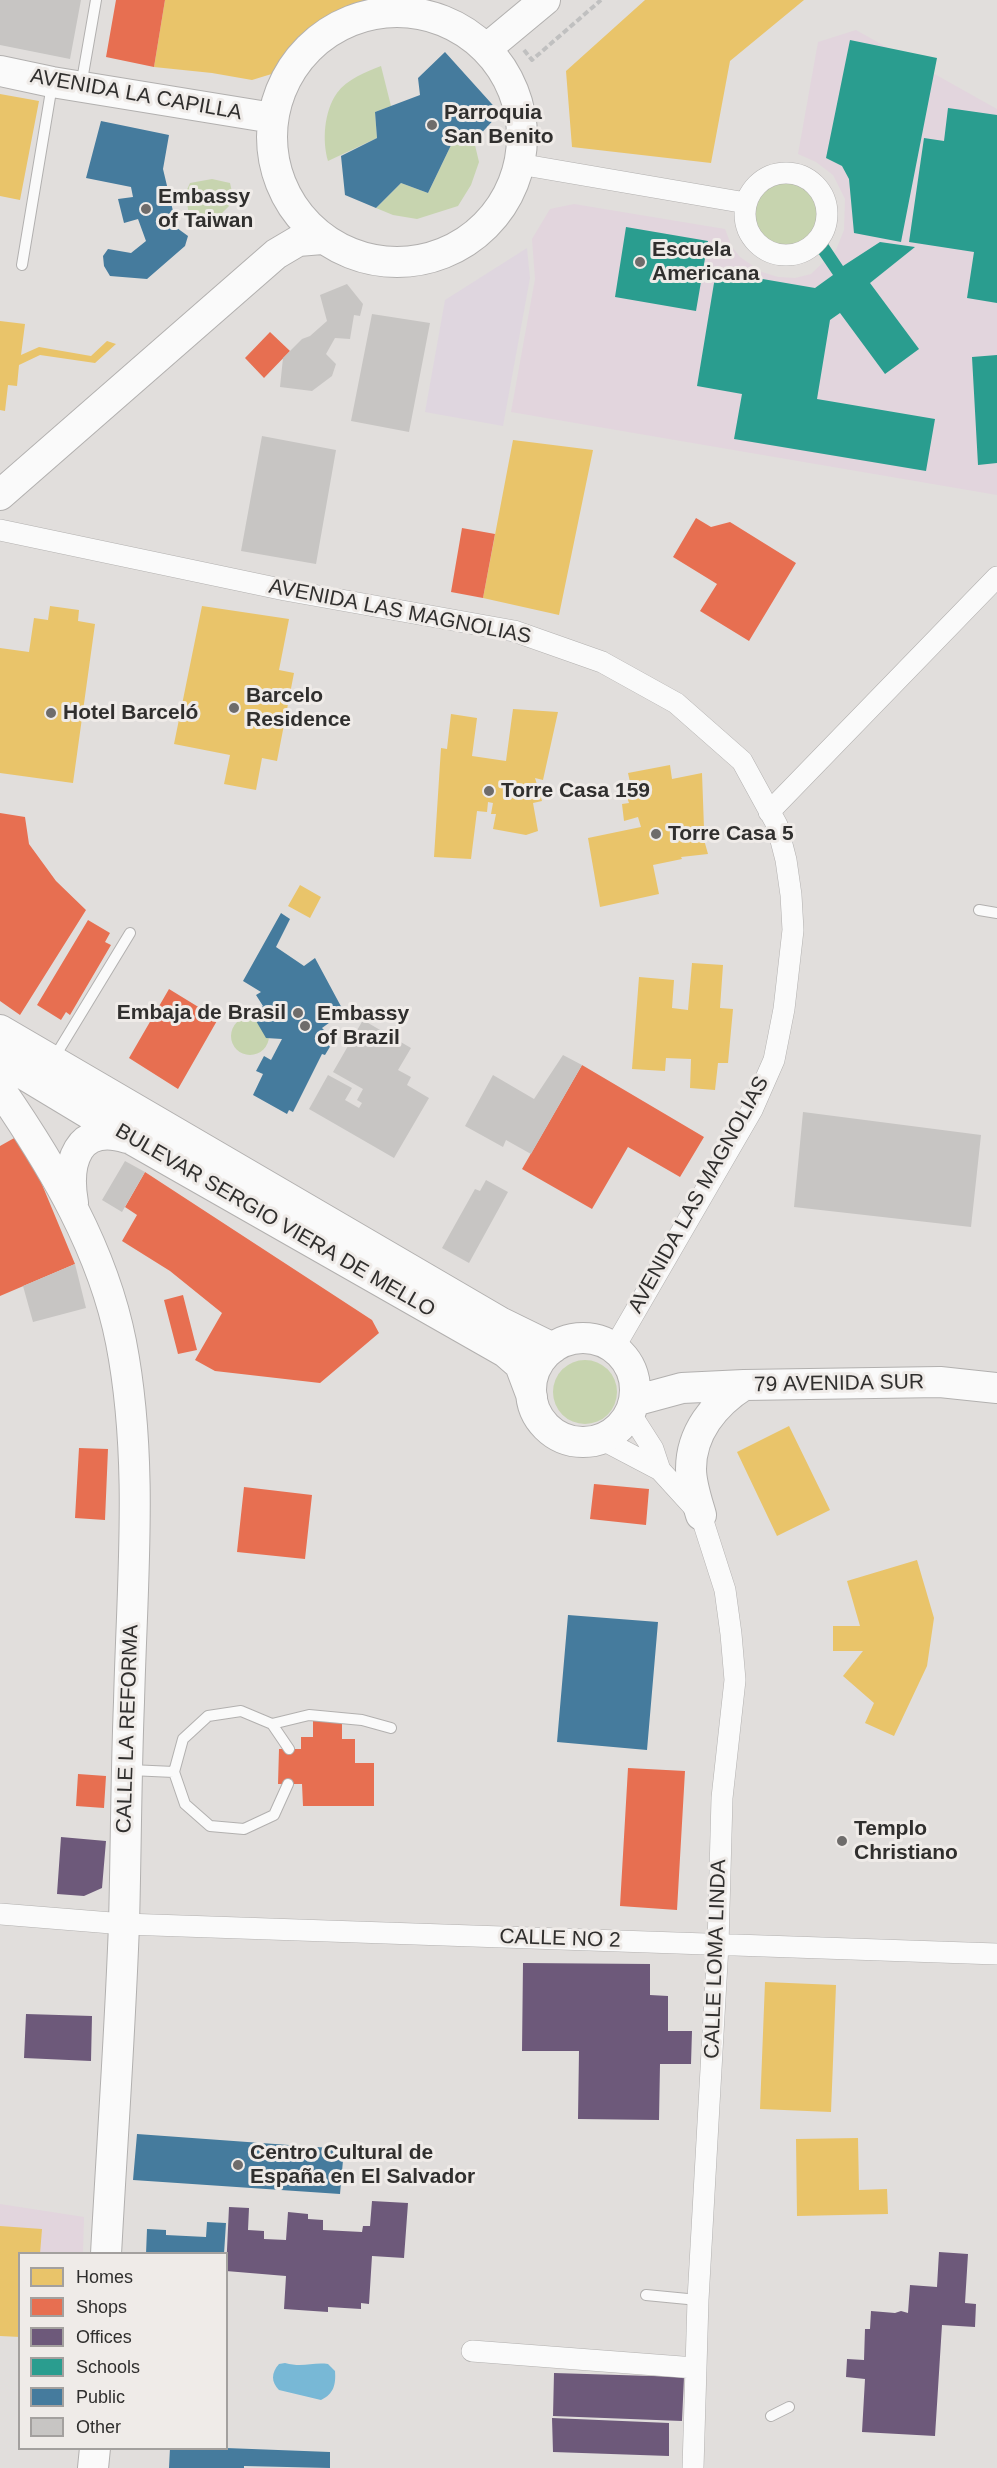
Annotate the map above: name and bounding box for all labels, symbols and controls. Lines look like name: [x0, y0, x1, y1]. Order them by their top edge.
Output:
street label: AVENIDA LA CAPILLA: [28, 64, 244, 126]
place label: Parroquia San Benito: [444, 100, 554, 150]
marker: Parroquia San Benito: [425, 118, 439, 132]
place label: Embassy of Taiwan: [158, 184, 253, 234]
marker: Embassy of Taiwan: [139, 202, 153, 216]
place label: Escuela Americana: [652, 237, 759, 287]
marker: Escuela Americana: [633, 255, 647, 269]
street label: AVENIDA LAS MAGNOLIAS: [267, 574, 533, 650]
place label: Barcelo Residence: [246, 683, 351, 733]
place label: Hotel Barceló: [63, 700, 198, 726]
marker: Barcelo Residence: [227, 701, 241, 715]
marker: Hotel Barceló: [44, 706, 58, 720]
place label: Torre Casa 159: [501, 778, 650, 804]
marker: Torre Casa 159: [482, 784, 496, 798]
place label: Torre Casa 5: [668, 821, 794, 847]
marker: Torre Casa 5: [649, 827, 663, 841]
place label: Embaja de Brasil: [117, 1000, 286, 1026]
place label: Embassy of Brazil: [317, 1001, 409, 1051]
marker: Embaja de Brasil: [291, 1006, 305, 1020]
marker: Embassy of Brazil: [298, 1019, 312, 1033]
street label: AVENIDA LAS MAGNOLIAS: [623, 1072, 775, 1318]
street label: BULEVAR SERGIO VIERA DE MELLO: [111, 1119, 439, 1323]
street label: 79 AVENIDA SUR: [754, 1370, 924, 1398]
street label: CALLE LA REFORMA: [112, 1624, 144, 1834]
place label: Templo Christiano: [854, 1816, 958, 1866]
marker: Templo Christiano: [835, 1834, 849, 1848]
street label: CALLE LOMA LINDA: [700, 1859, 732, 2059]
street label: CALLE NO 2: [499, 1924, 621, 1954]
place label: Centro Cultural de España en El Salvador: [250, 2140, 475, 2190]
marker: Centro Cultural de España en El Salvador: [231, 2158, 245, 2172]
legend: [18, 2252, 228, 2450]
text: Homes: [76, 2267, 133, 2287]
text: Shops: [76, 2297, 127, 2317]
text: Offices: [76, 2327, 132, 2347]
text: Schools: [76, 2357, 140, 2377]
text: Public: [76, 2387, 125, 2407]
text: Other: [76, 2417, 121, 2437]

